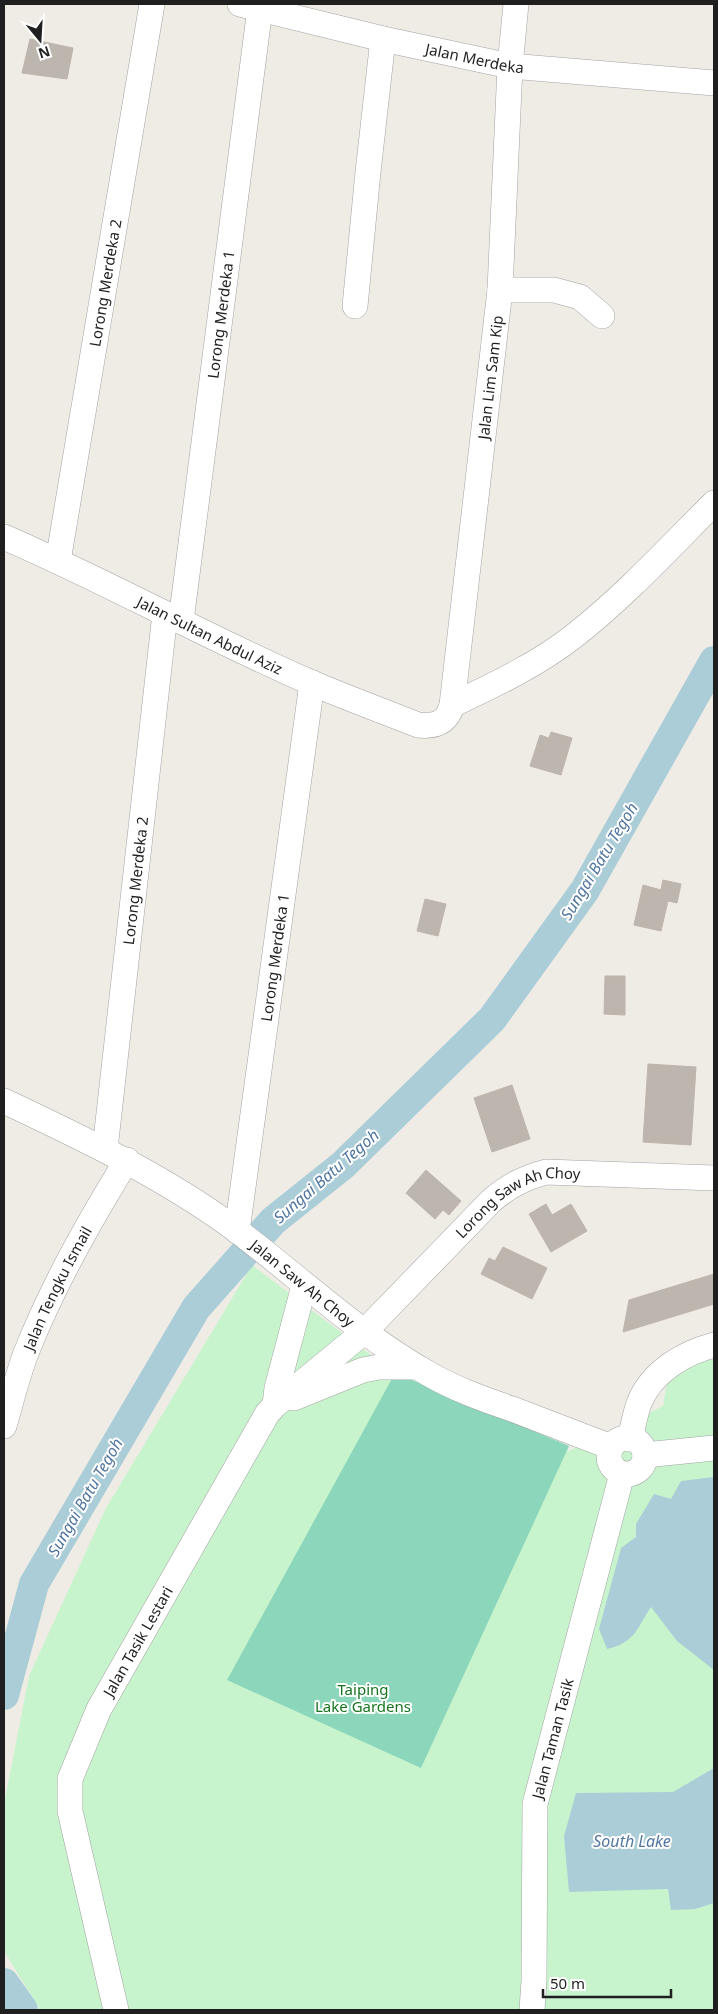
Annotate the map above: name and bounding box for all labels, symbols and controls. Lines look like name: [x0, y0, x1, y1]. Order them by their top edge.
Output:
north arrow: [15, 15, 65, 65]
street label: Jalan Merdeka: [422, 38, 525, 77]
text: N: [36, 42, 53, 64]
street label: Lorong Merdeka 2: [84, 218, 126, 348]
street label: Lorong Merdeka 1: [202, 249, 239, 380]
street label: Jalan Lim Sam Kip: [473, 314, 507, 442]
street label: Jalan Sultan Abdul Aziz: [132, 590, 286, 679]
water label: Sungai Batu Tegoh: [555, 798, 643, 924]
street label: Lorong Merdeka 2: [118, 815, 152, 946]
street label: Lorong Merdeka 1: [256, 892, 293, 1023]
water label: Sungai Batu Tegoh: [269, 1124, 383, 1228]
street label: Lorong Saw Ah Choy: [451, 1162, 581, 1242]
street label: Jalan Tengku Ismail: [17, 1223, 96, 1355]
street label: Jalan Saw Ah Choy: [245, 1233, 359, 1331]
water label: Sungai Batu Tegoh: [42, 1434, 128, 1560]
street label: Jalan Tasik Lestari: [97, 1582, 177, 1702]
street label: Jalan Taman Tasik: [526, 1676, 578, 1803]
park label: Taiping Lake Gardens: [315, 1679, 411, 1716]
water label: South Lake: [593, 1830, 671, 1852]
scale bar: [543, 1966, 670, 1998]
text: 50 m: [550, 1973, 585, 1993]

